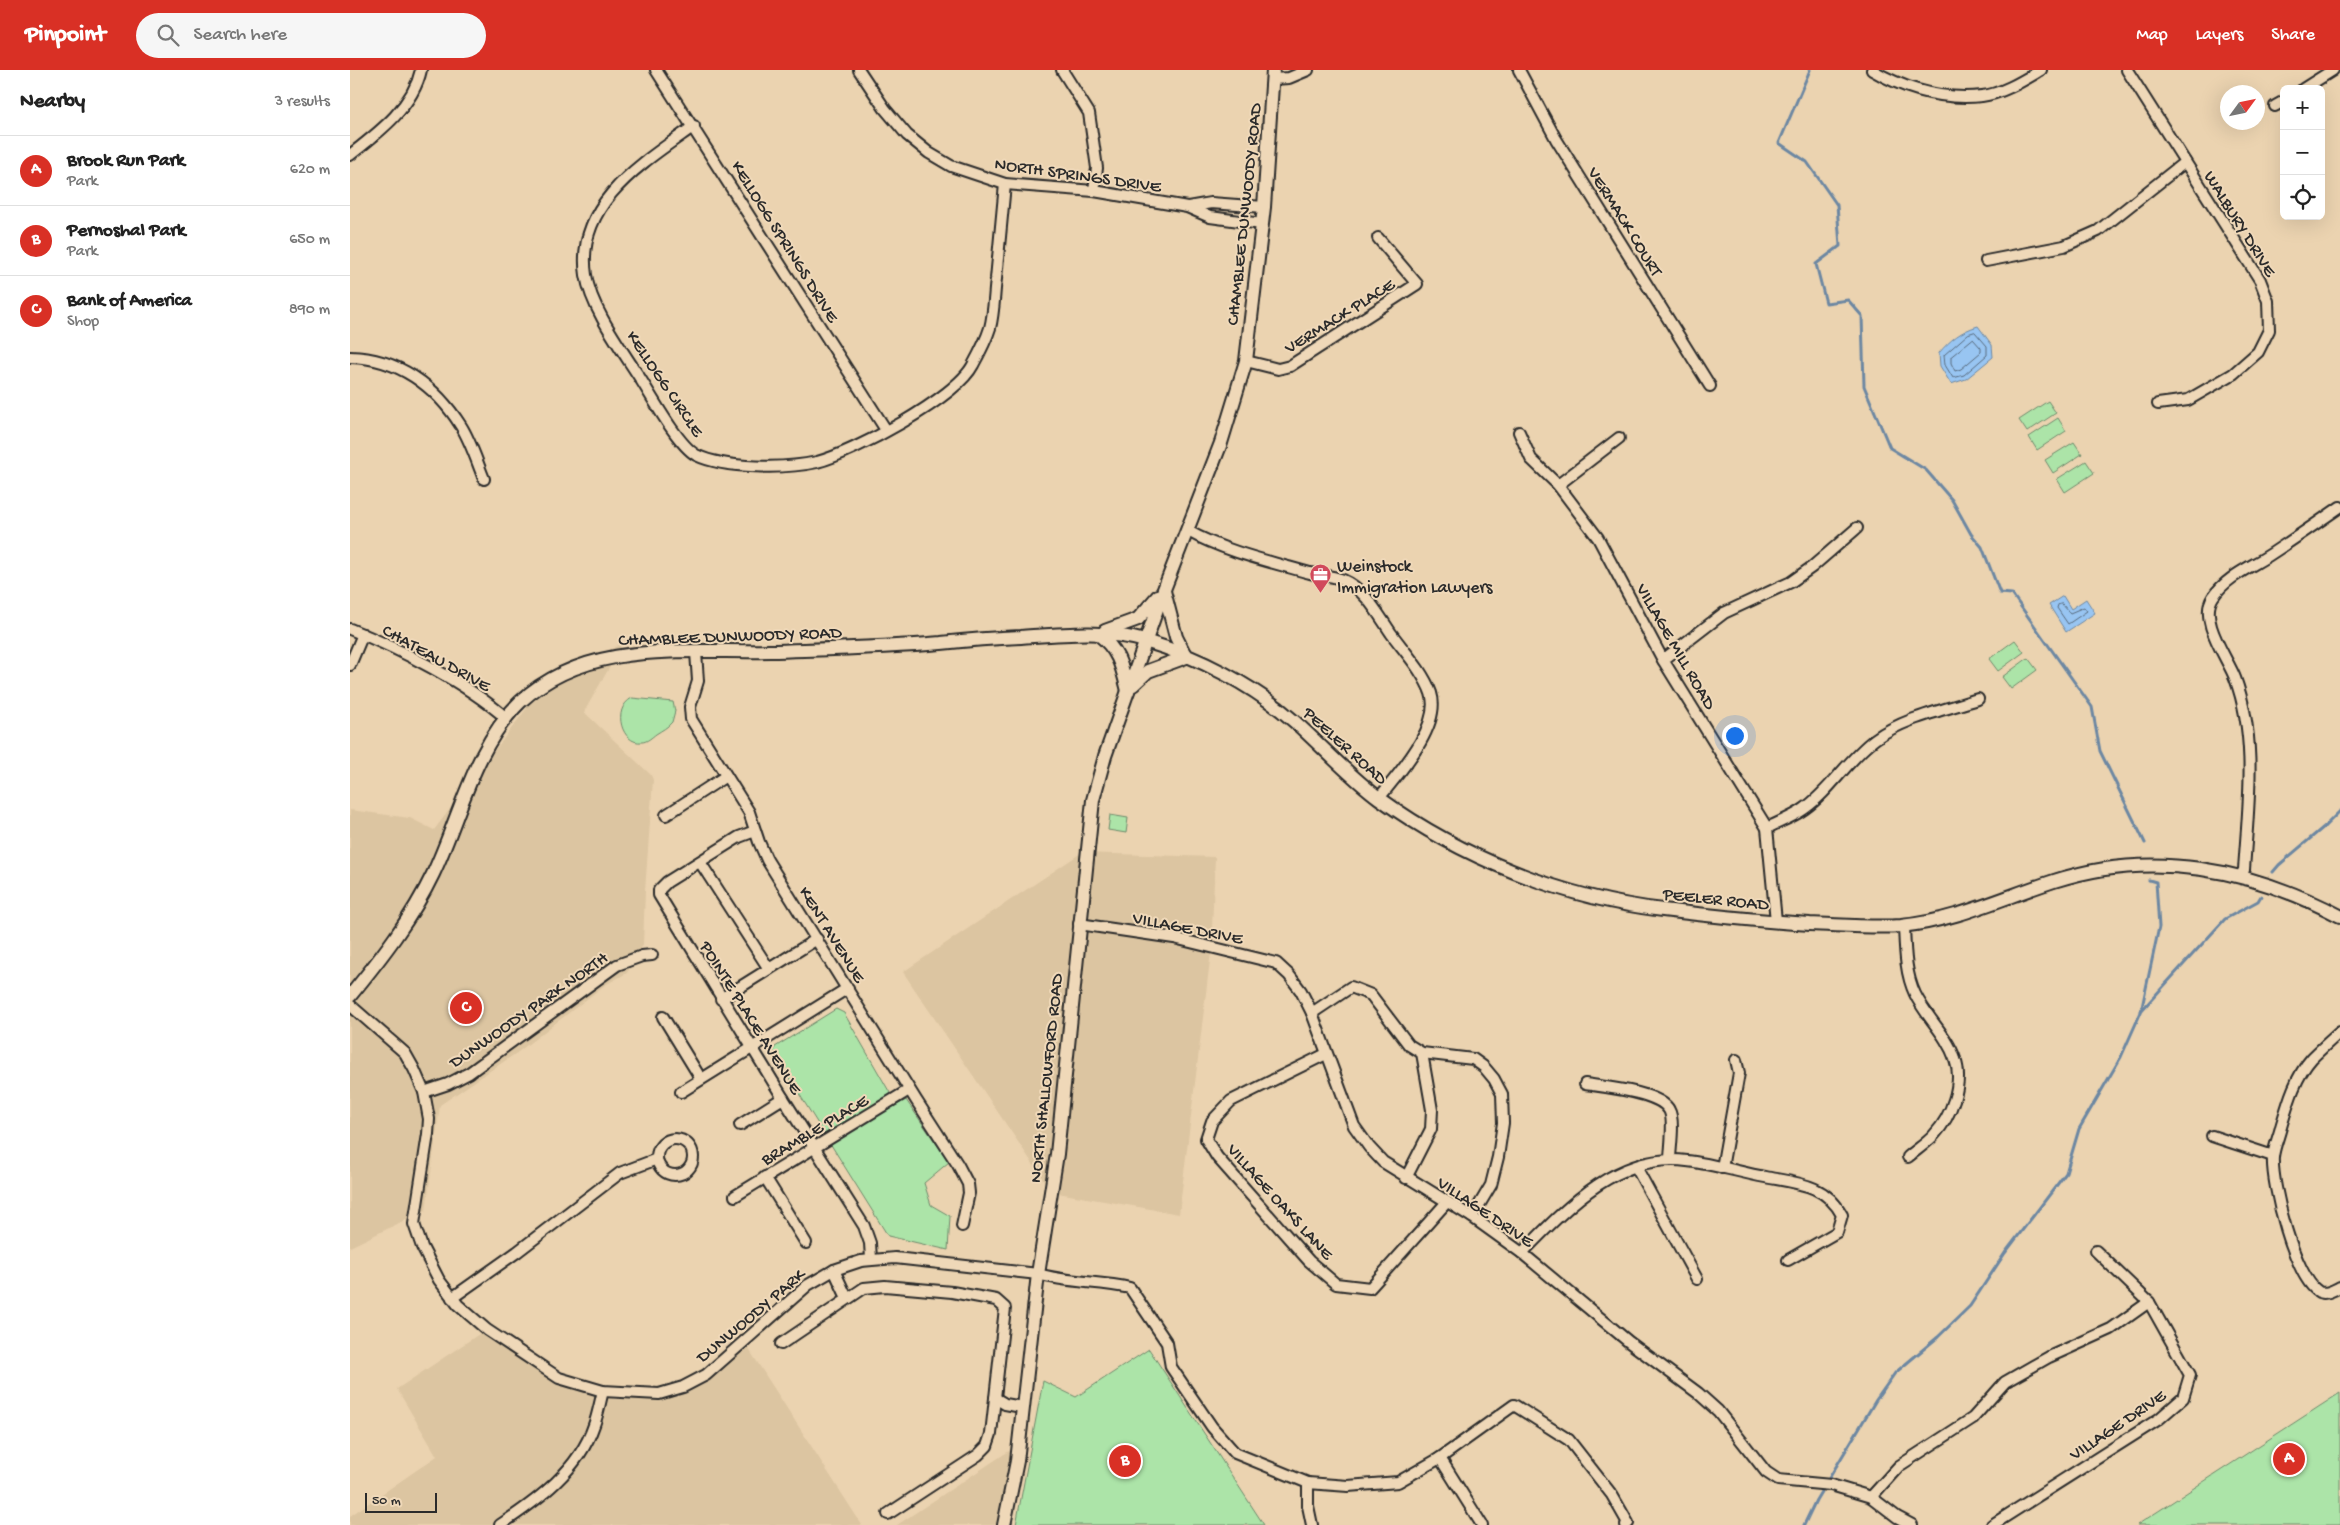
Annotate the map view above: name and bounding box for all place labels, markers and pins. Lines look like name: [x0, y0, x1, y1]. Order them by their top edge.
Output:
place label: Weinstock Immigration Lawyers: [1337, 557, 1494, 599]
office icon: Weinstock Immigration Lawyers: [1309, 563, 1333, 594]
pin: C: [450, 989, 482, 1027]
pin: A: [2273, 1440, 2305, 1478]
pin: B: [1109, 1442, 1141, 1480]

